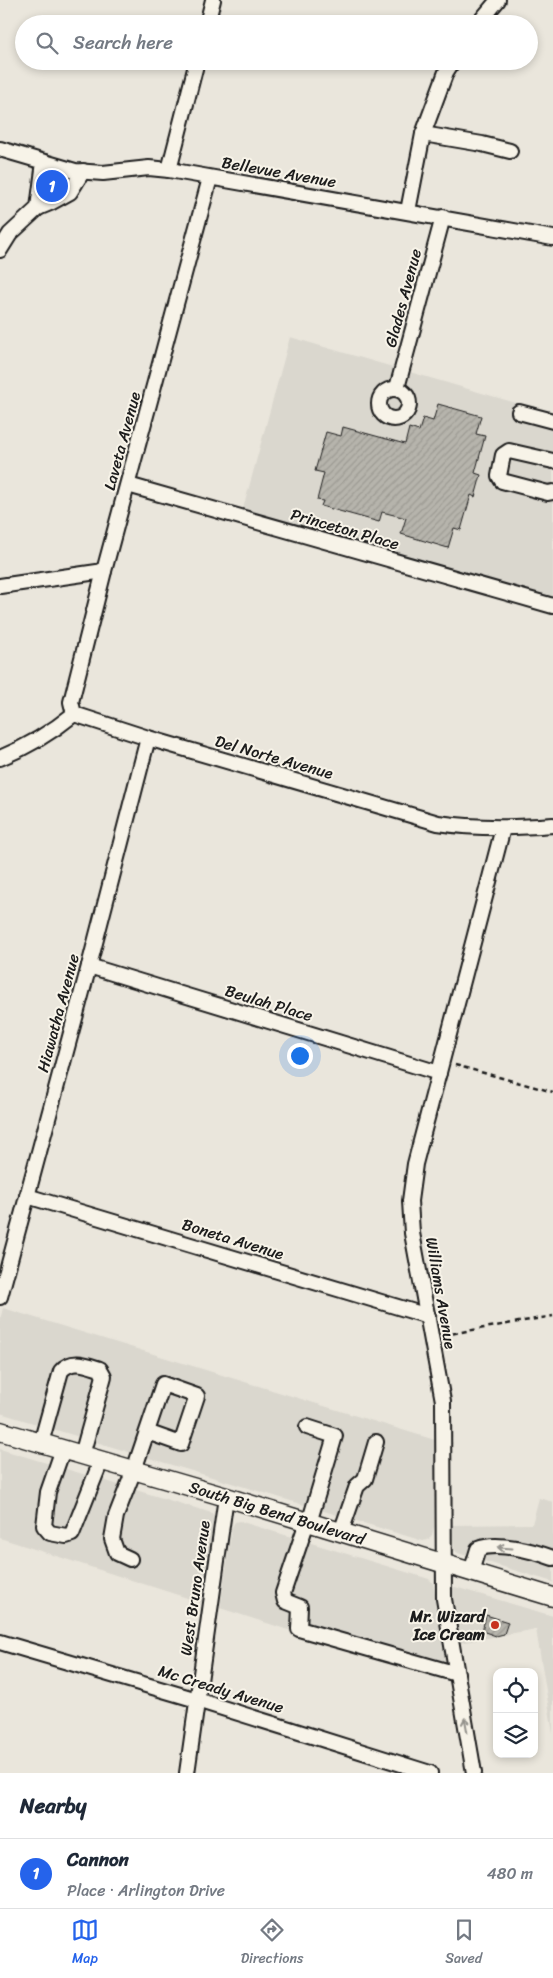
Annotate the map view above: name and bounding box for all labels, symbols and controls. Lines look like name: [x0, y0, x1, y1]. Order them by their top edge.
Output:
search box: [15, 15, 538, 70]
text: Search here: [73, 26, 173, 59]
icon: search: [33, 29, 61, 57]
street label: Bellevue Avenue: [220, 148, 338, 196]
pin: 1: [36, 167, 68, 205]
street label: Glades Avenue: [376, 245, 430, 351]
street label: Laveta Avenue: [95, 388, 149, 494]
street label: Princeton Place: [287, 500, 403, 558]
street label: Del Norte Avenue: [211, 726, 337, 788]
street label: Hiawatha Avenue: [28, 950, 88, 1076]
street label: Beulah Place: [221, 976, 317, 1030]
your location: [287, 1043, 313, 1069]
street label: Boneta Avenue: [178, 1210, 288, 1268]
street label: Williams Avenue: [417, 1235, 465, 1352]
street label: South Big Bend Boulevard: [185, 1472, 370, 1554]
street label: West Bruno Avenue: [171, 1518, 219, 1658]
one-way arrow: [498, 1543, 514, 1553]
place label: Mr. Wizard Ice Cream: [409, 1602, 487, 1649]
marker: Mr. Wizard Ice Cream: [489, 1619, 501, 1631]
street label: Mc Cready Avenue: [155, 1656, 287, 1722]
map controls: [493, 1668, 538, 1758]
button: locate: [493, 1668, 538, 1713]
button: layers: [493, 1713, 538, 1758]
one-way arrow: [460, 1717, 470, 1733]
text: Nearby: [20, 1787, 86, 1825]
text: Cannon: [67, 1843, 129, 1876]
text: 1: [33, 1859, 39, 1888]
text: 480 m: [487, 1859, 533, 1888]
text: Place · Arlington Drive: [67, 1876, 225, 1905]
tab: Map: [71, 1916, 99, 1971]
tab: Directions: [241, 1916, 303, 1971]
tab: Saved: [445, 1916, 482, 1971]

